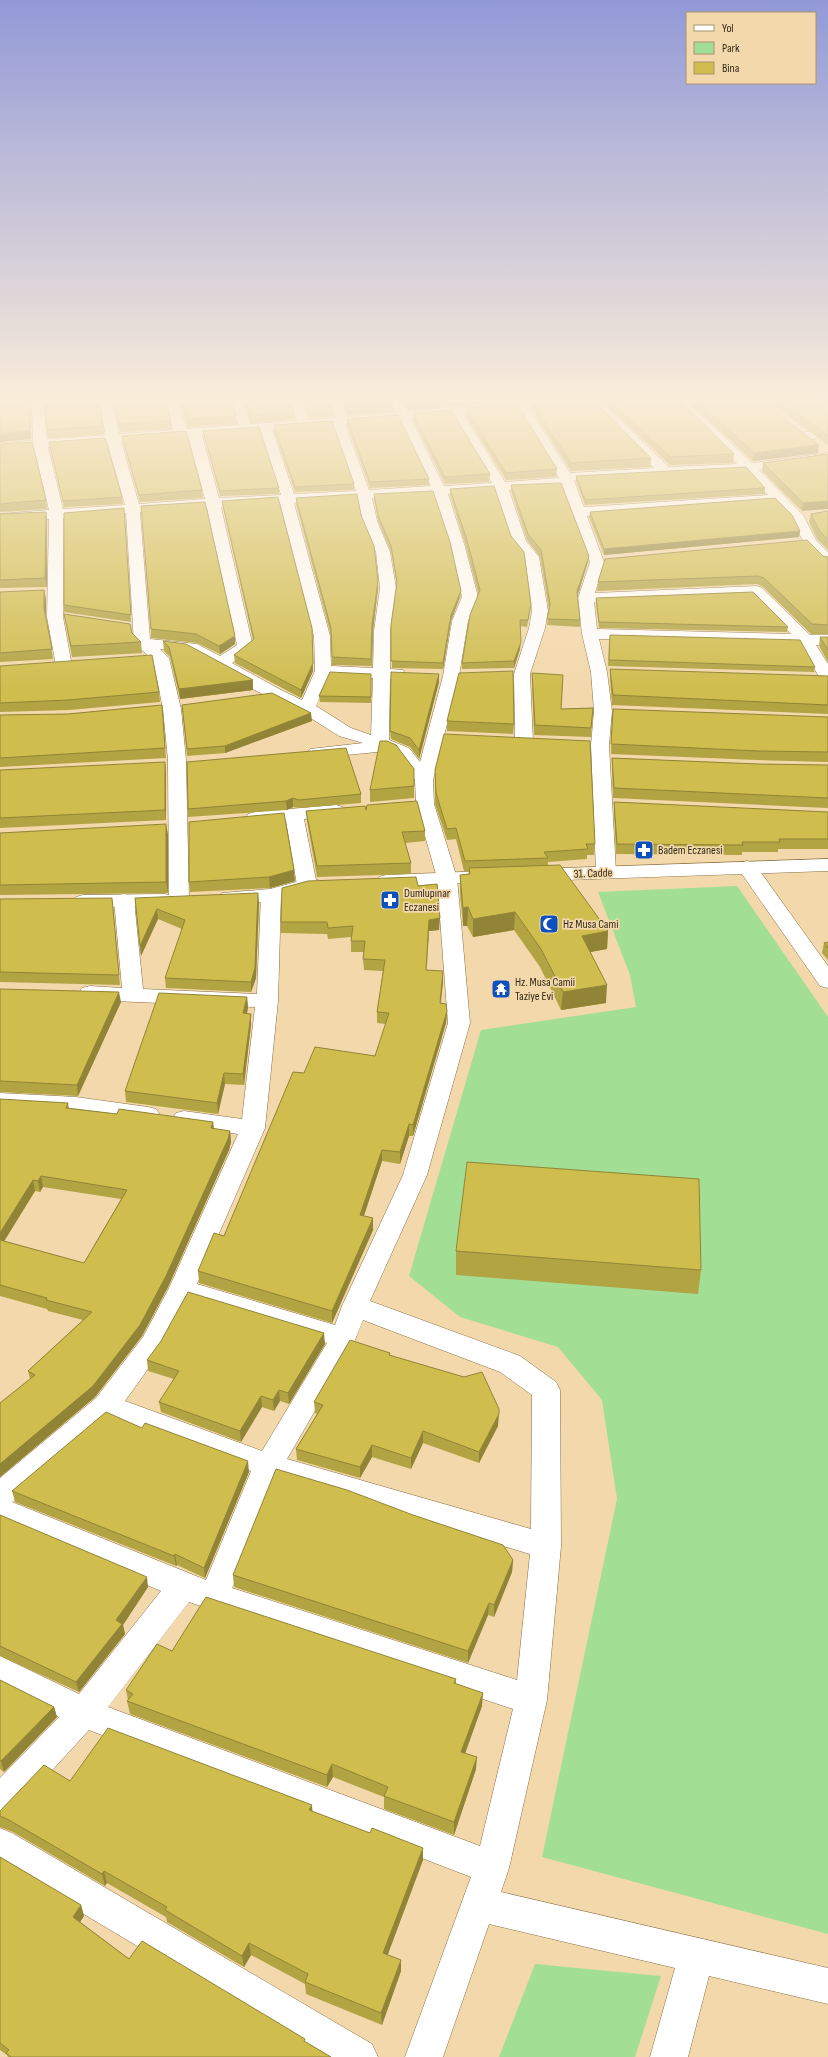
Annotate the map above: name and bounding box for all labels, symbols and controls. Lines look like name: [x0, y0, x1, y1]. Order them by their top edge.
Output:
legend: [686, 12, 816, 84]
text: Yol: [722, 21, 734, 36]
text: Park: [722, 41, 740, 56]
text: Bina: [722, 61, 740, 76]
pharmacy icon: Badem Eczanesi: [633, 839, 655, 861]
place label: Badem Eczanesi: [658, 843, 722, 858]
street label: 31. Cadde: [573, 865, 613, 882]
place label: Dumlupınar Eczanesi: [404, 886, 451, 915]
pharmacy icon: Dumlupınar Eczanesi: [379, 889, 401, 911]
mosque icon: Hz Musa Cami: [538, 913, 560, 935]
place label: Hz Musa Cami: [563, 917, 618, 932]
place label: Hz. Musa Camii Taziye Evi: [515, 975, 575, 1004]
temple icon: Hz. Musa Camii Taziye Evi: [490, 978, 512, 1000]

